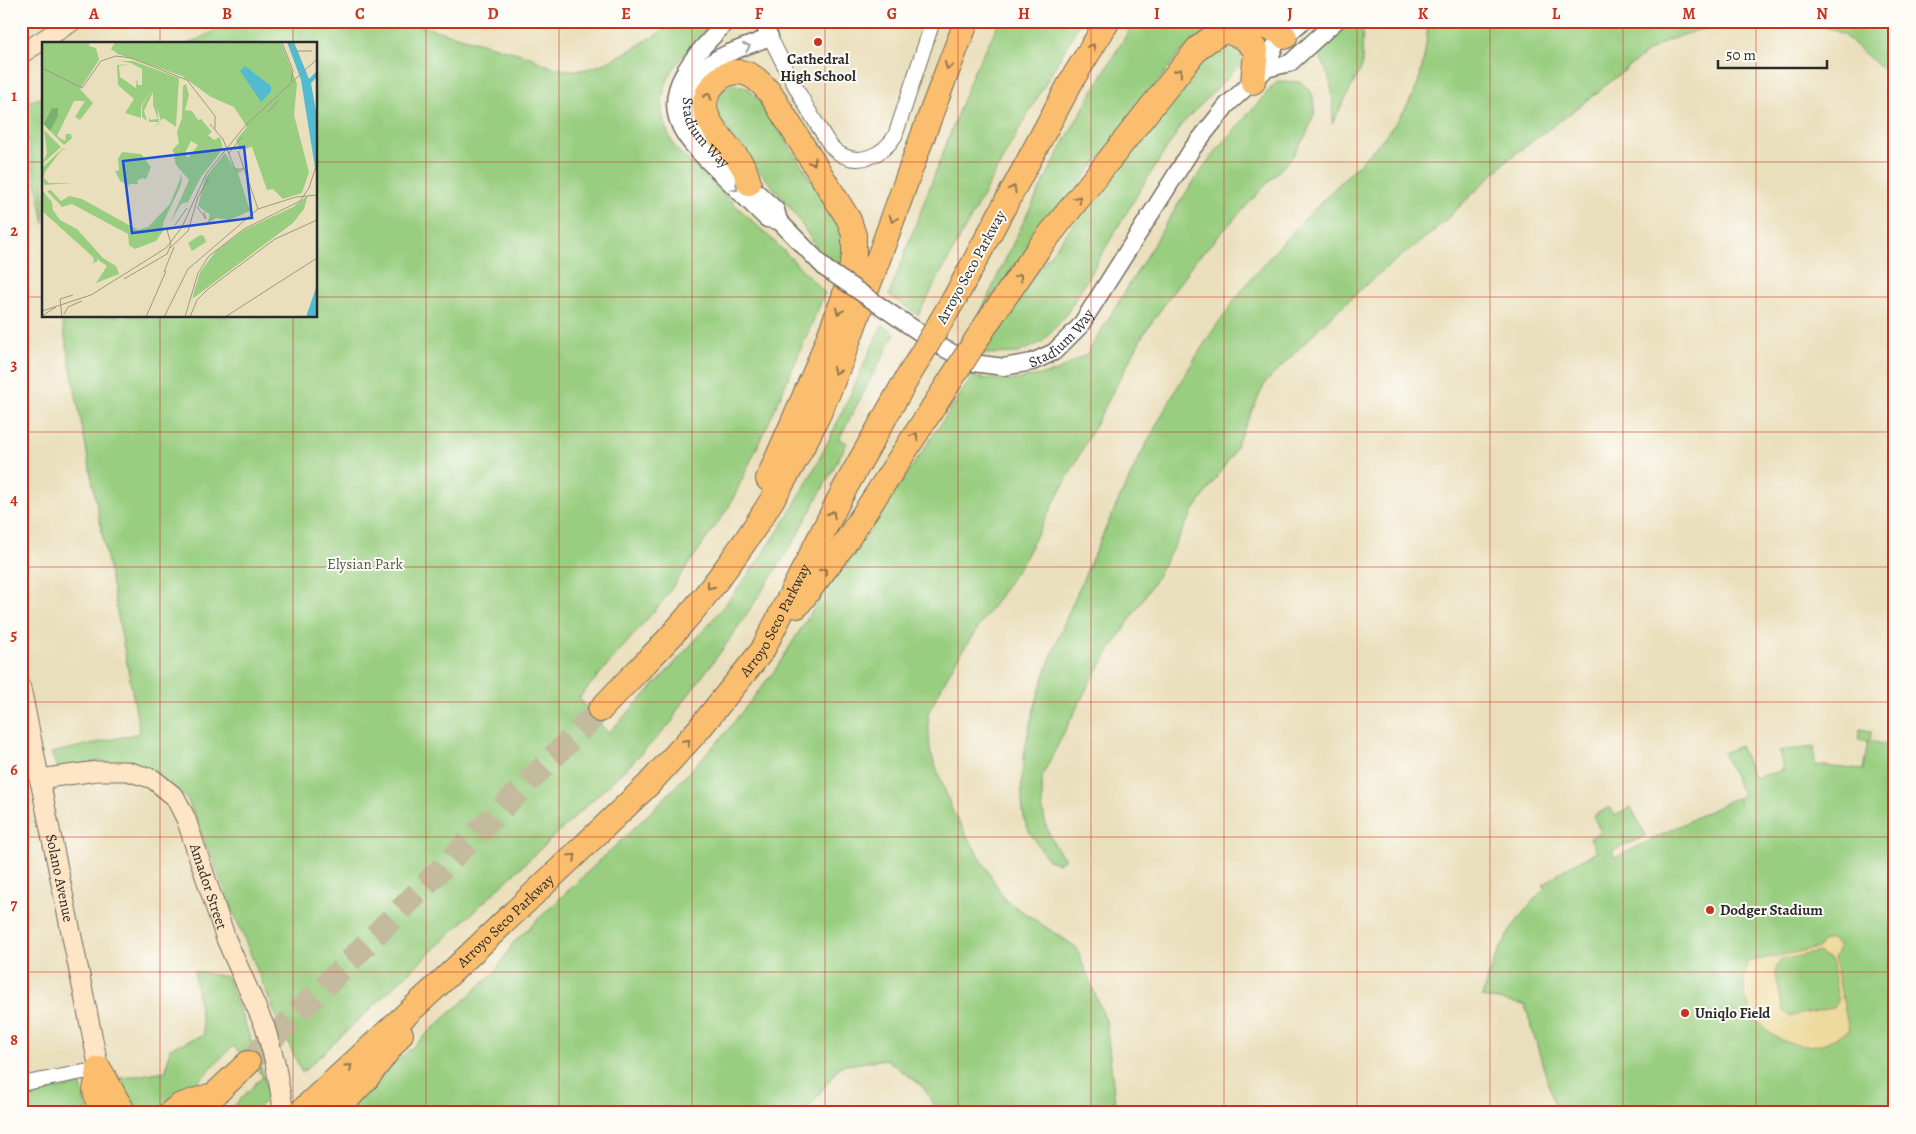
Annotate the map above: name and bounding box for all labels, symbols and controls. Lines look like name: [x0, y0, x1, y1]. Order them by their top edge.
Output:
text: A: [88, 3, 100, 25]
text: B: [222, 3, 232, 25]
text: C: [355, 3, 365, 25]
text: D: [487, 3, 499, 25]
text: E: [621, 3, 631, 25]
text: F: [755, 3, 764, 25]
text: G: [887, 3, 897, 25]
text: H: [1018, 3, 1030, 25]
text: I: [1154, 3, 1160, 25]
text: J: [1287, 3, 1293, 25]
text: K: [1418, 3, 1429, 25]
text: L: [1552, 3, 1561, 25]
text: M: [1682, 3, 1696, 25]
text: N: [1816, 3, 1828, 25]
marker: Cathedral High School: [812, 36, 824, 48]
scale bar: [1718, 38, 1827, 70]
inset map: [42, 42, 318, 318]
one-way arrow: [742, 43, 751, 53]
one-way arrow: [1085, 44, 1095, 53]
text: 50 m: [1726, 45, 1756, 65]
place label: Cathedral High School: [780, 49, 856, 86]
one-way arrow: [944, 61, 955, 70]
one-way arrow: [1173, 68, 1182, 78]
text: 1: [11, 85, 17, 107]
one-way arrow: [702, 92, 712, 101]
street label: Stadium Way: [678, 97, 734, 173]
one-way arrow: [807, 157, 817, 166]
one-way arrow: [729, 182, 738, 191]
one-way arrow: [1007, 186, 1017, 195]
one-way arrow: [1072, 196, 1080, 205]
street label: Arroyo Seco Parkway: [931, 206, 1011, 328]
one-way arrow: [889, 214, 899, 223]
text: 2: [10, 220, 18, 242]
one-way arrow: [1013, 273, 1022, 283]
street label: Stadium Way: [1025, 305, 1098, 372]
one-way arrow: [835, 307, 845, 315]
text: 3: [11, 354, 18, 376]
one-way arrow: [832, 366, 843, 375]
one-way arrow: [908, 432, 918, 441]
text: 4: [10, 489, 18, 511]
one-way arrow: [826, 510, 836, 519]
park label: Elysian Park: [327, 554, 403, 574]
street label: Arroyo Seco Parkway: [734, 560, 815, 682]
one-way arrow: [818, 567, 827, 577]
one-way arrow: [708, 580, 716, 589]
text: 5: [11, 624, 18, 646]
one-way arrow: [682, 738, 691, 747]
text: 6: [10, 759, 18, 781]
street label: Solano Avenue: [41, 832, 79, 924]
street label: Amador Street: [185, 840, 232, 932]
one-way arrow: [567, 854, 576, 863]
street label: Arroyo Seco Parkway: [452, 870, 558, 973]
text: 7: [11, 894, 18, 916]
place label: Dodger Stadium: [1720, 900, 1823, 920]
marker: Dodger Stadium: [1704, 904, 1716, 916]
place label: Uniqlo Field: [1695, 1003, 1771, 1023]
marker: Uniqlo Field: [1679, 1007, 1691, 1019]
text: 8: [10, 1029, 18, 1051]
one-way arrow: [344, 1064, 353, 1073]

